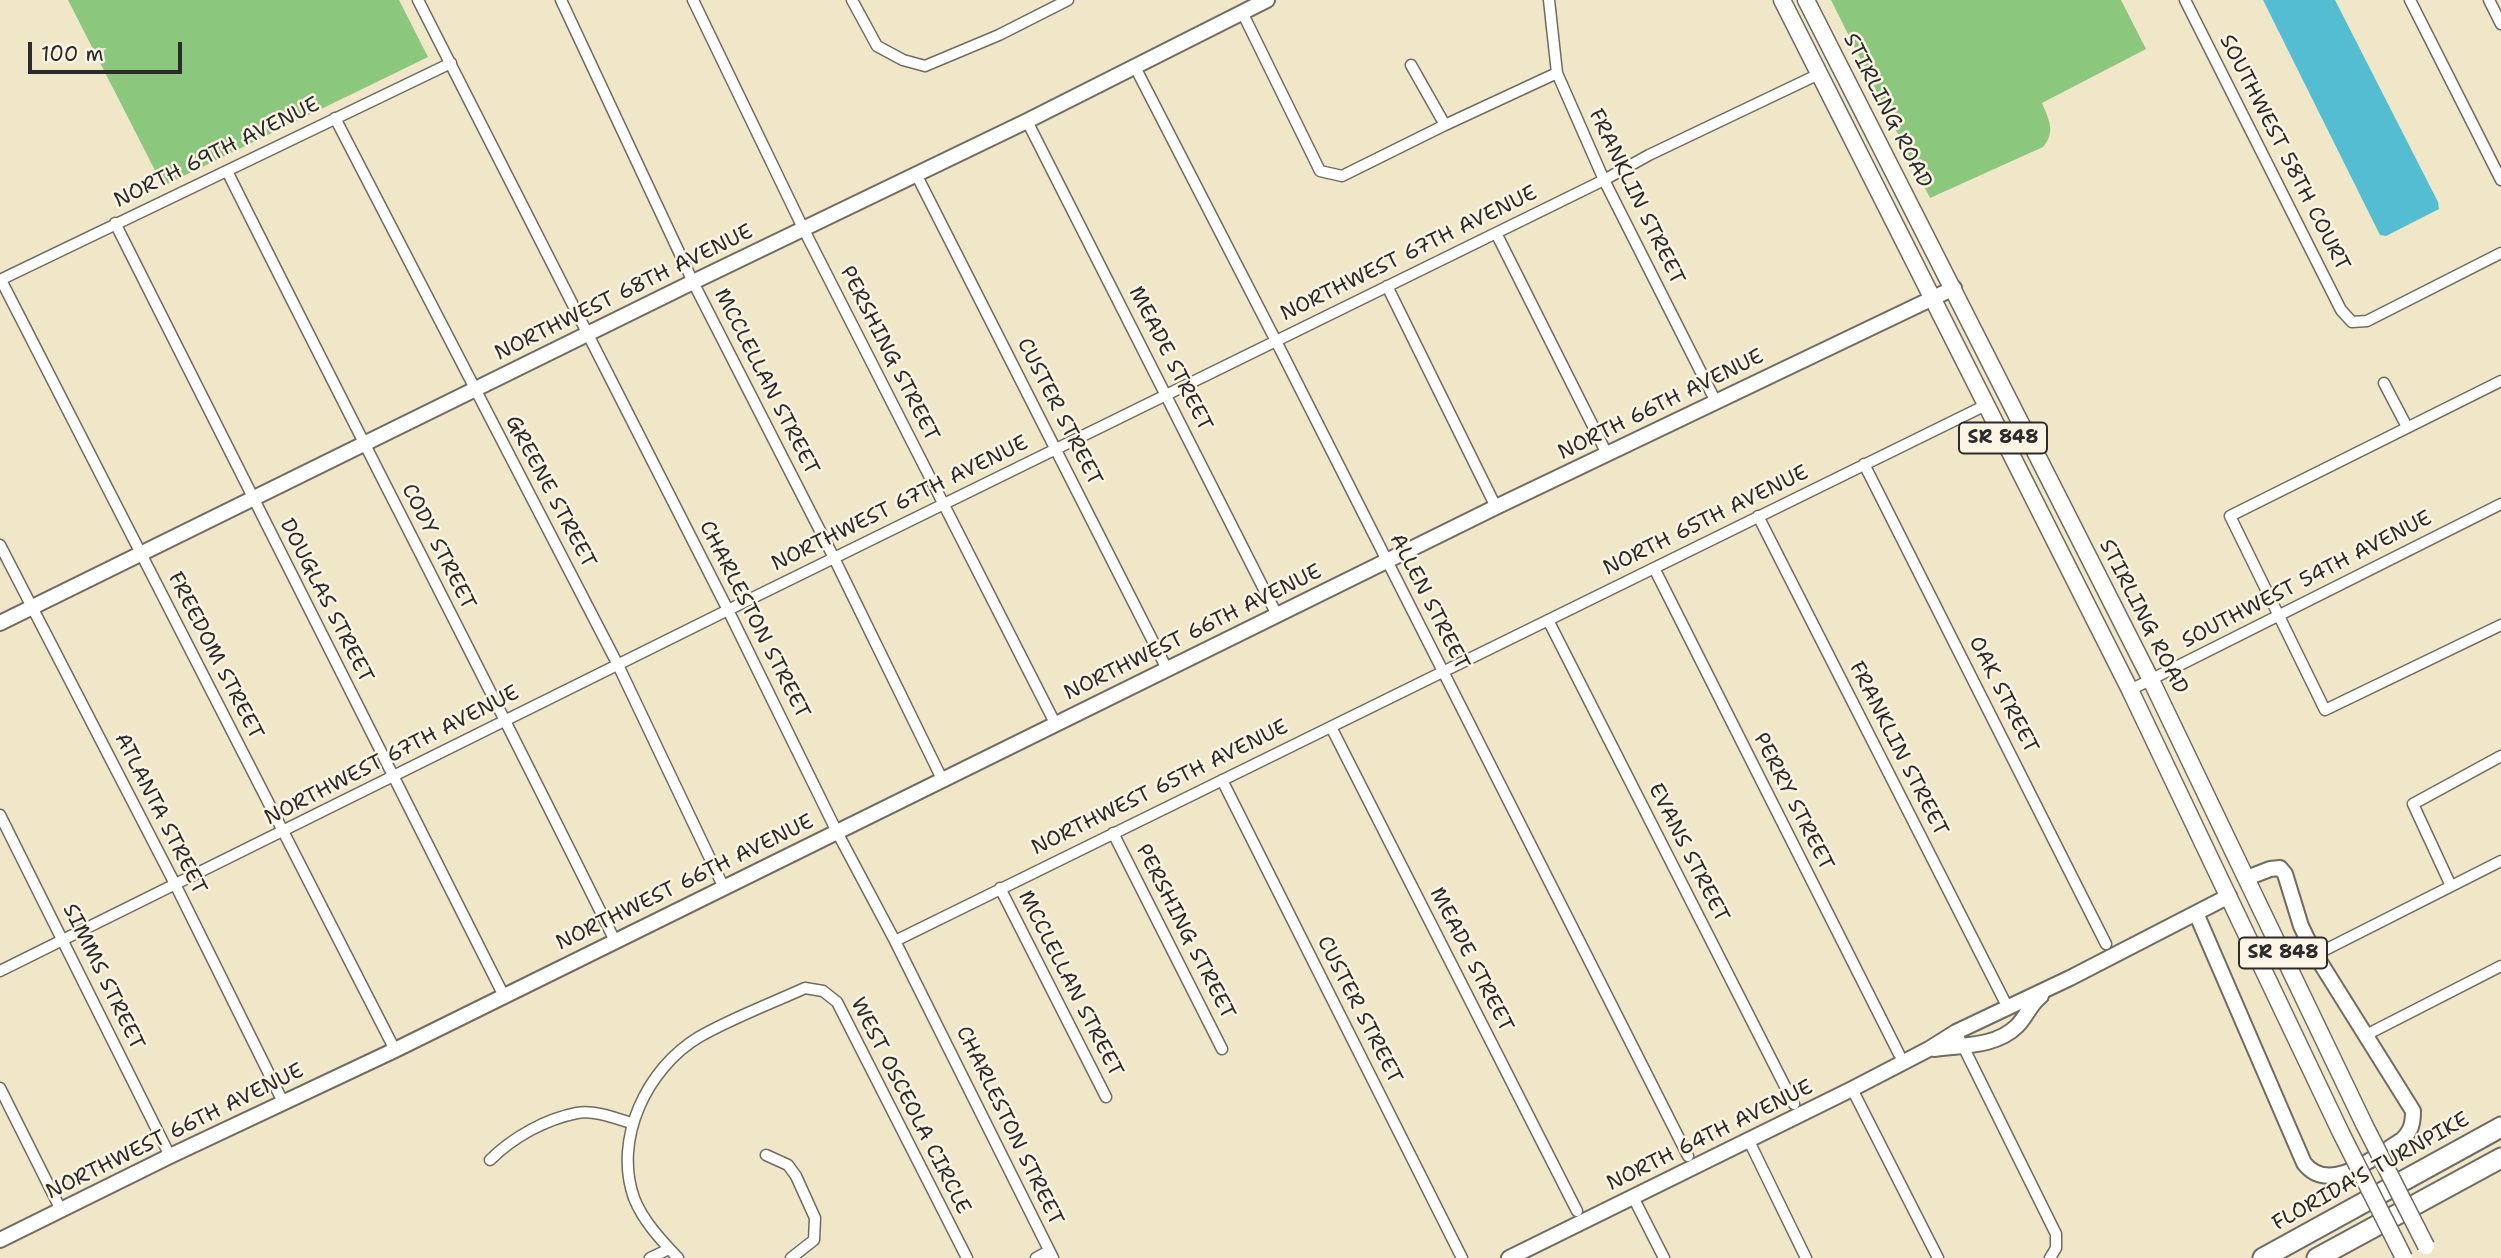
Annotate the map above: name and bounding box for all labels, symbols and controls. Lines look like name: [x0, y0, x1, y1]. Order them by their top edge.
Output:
scale bar: [32, 28, 186, 72]
street label: STIRLING ROAD: [1837, 29, 1937, 193]
street label: SOUTHWEST 58TH COURT: [2213, 31, 2355, 275]
text: 100 m: [41, 40, 104, 68]
street label: NORTH 69TH AVENUE: [110, 92, 324, 214]
street label: FRANKLIN STREET: [1582, 105, 1690, 289]
street label: NORTHWEST 67TH AVENUE: [1277, 181, 1541, 327]
street label: NORTHWEST 68TH AVENUE: [491, 219, 757, 367]
street label: PERSHING STREET: [834, 262, 944, 446]
street label: MEADE STREET: [1123, 283, 1217, 435]
street label: MCCLELLAN STREET: [708, 285, 824, 479]
street label: CUSTER STREET: [1011, 334, 1107, 490]
street label: NORTH 66TH AVENUE: [1554, 344, 1768, 466]
street label: GREENE STREET: [499, 411, 601, 573]
road number: SR 848: [1959, 422, 2047, 453]
street label: NORTHWEST 67TH AVENUE: [768, 431, 1032, 577]
street label: NORTH 65TH AVENUE: [1599, 460, 1813, 582]
street label: CODY STREET: [395, 480, 481, 614]
street label: SOUTHWEST 54TH AVENUE: [2178, 506, 2436, 654]
street label: DOUGLAS STREET: [274, 515, 378, 687]
street label: CHARLESTON STREET: [693, 517, 815, 723]
street label: ALLEN STREET: [1384, 530, 1474, 674]
street label: STIRLING ROAD: [2093, 535, 2193, 699]
street label: NORTHWEST 66TH AVENUE: [1060, 560, 1326, 706]
street label: FREEDOM STREET: [162, 568, 268, 744]
street label: OAK STREET: [1963, 632, 2043, 758]
street label: FRANKLIN STREET: [1843, 658, 1953, 840]
street label: NORTHWEST 67TH AVENUE: [261, 681, 523, 831]
street label: NORTHWEST 65TH AVENUE: [1028, 715, 1292, 861]
street label: ATLANTA STREET: [108, 729, 212, 899]
street label: PERRY STREET: [1747, 729, 1839, 875]
street label: EVANS STREET: [1642, 779, 1734, 927]
street label: NORTHWEST 66TH AVENUE: [552, 810, 818, 956]
street label: PERSHING STREET: [1130, 840, 1240, 1024]
street label: MEADE STREET: [1424, 884, 1518, 1036]
street label: MCCLELLAN STREET: [1012, 887, 1128, 1081]
street label: SIMMS STREET: [57, 900, 149, 1054]
street label: CUSTER STREET: [1311, 932, 1407, 1088]
road number: SR 848: [2239, 937, 2327, 968]
street label: WEST OSCEOLA CIRCLE: [844, 993, 976, 1219]
street label: CHARLESTON STREET: [950, 1022, 1068, 1230]
street label: NORTHWEST 66TH AVENUE: [42, 1059, 308, 1205]
street label: NORTH 64TH AVENUE: [1603, 1075, 1817, 1197]
street label: FLORIDA'S TURNPIKE: [2268, 1107, 2474, 1237]

